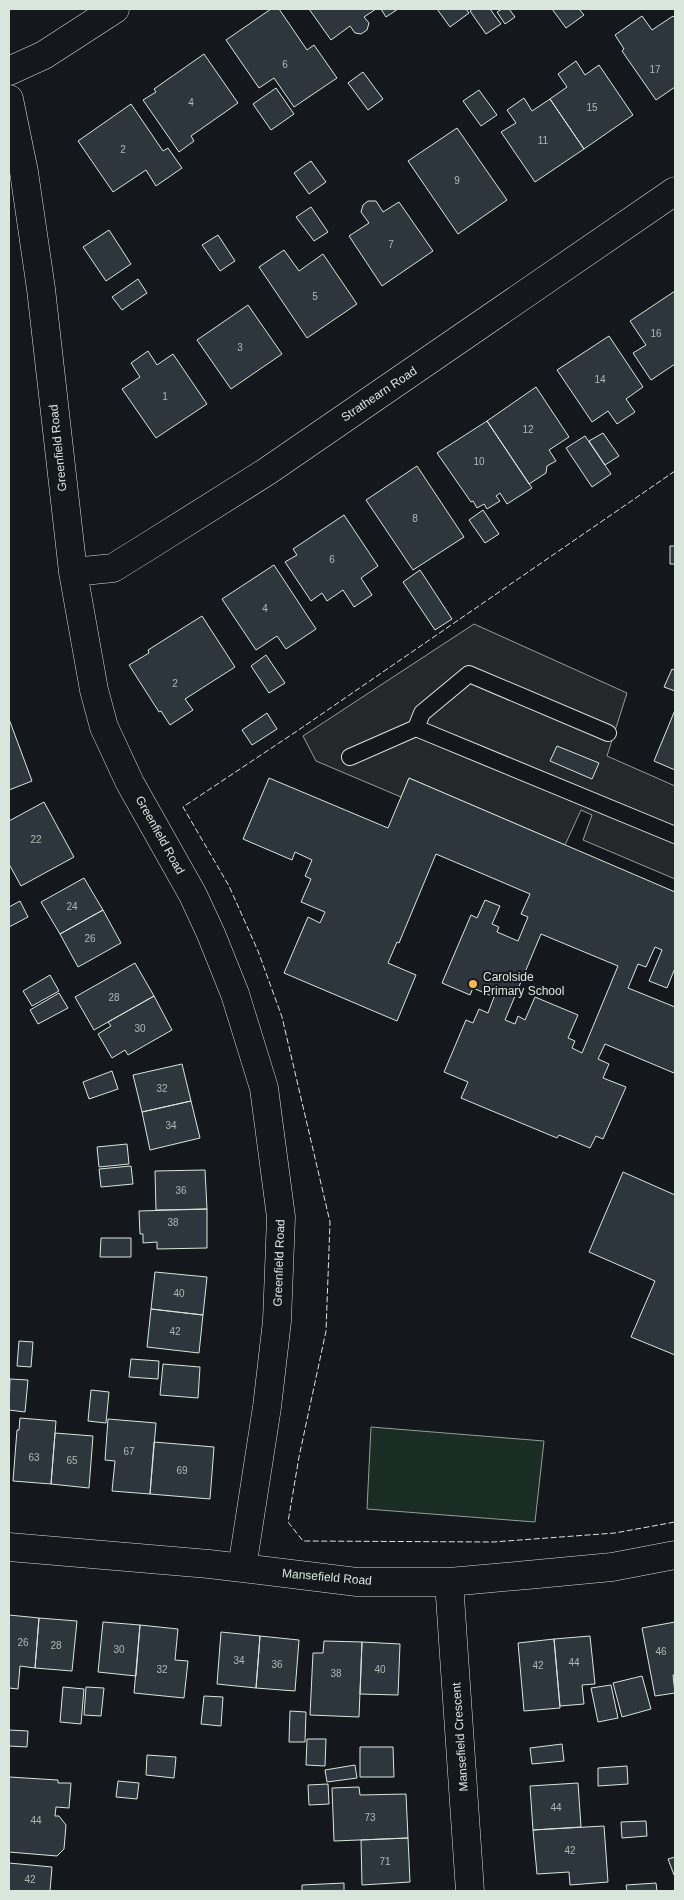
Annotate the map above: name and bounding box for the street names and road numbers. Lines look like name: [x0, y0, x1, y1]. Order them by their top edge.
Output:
street label: Strathearn Road: [339, 364, 419, 424]
street label: Greenfield Road: [46, 404, 70, 492]
street label: Greenfield Road: [133, 793, 187, 877]
street label: Greenfield Road: [270, 1219, 288, 1307]
street label: Mansefield Road: [282, 1566, 372, 1588]
street label: Mansefield Crescent: [449, 1681, 471, 1792]

